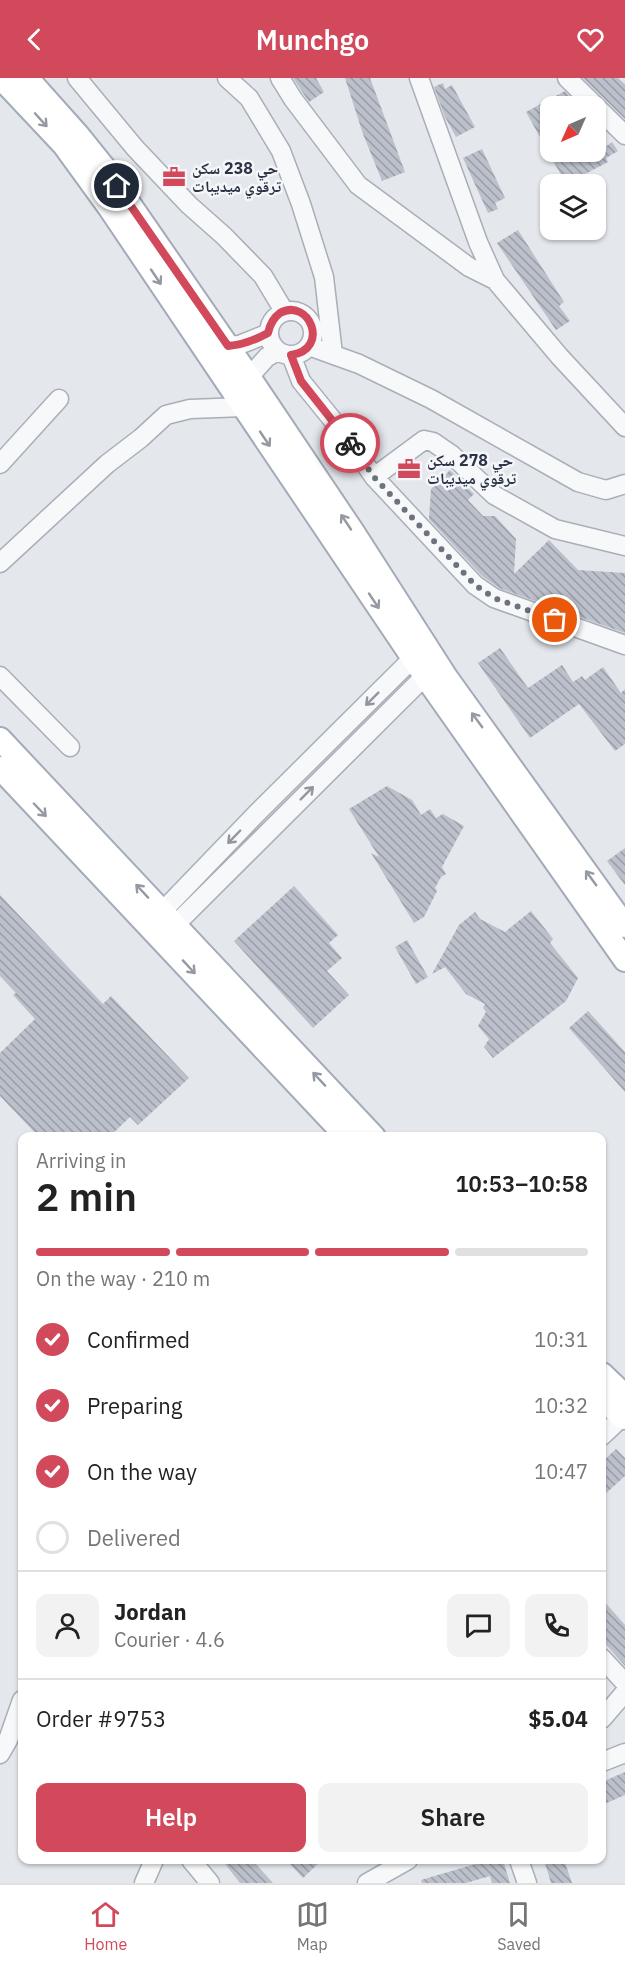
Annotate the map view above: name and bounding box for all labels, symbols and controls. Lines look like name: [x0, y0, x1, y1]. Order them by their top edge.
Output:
text: Munchgo: [256, 22, 369, 57]
icon: back: [18, 23, 51, 56]
icon: heart: [574, 23, 607, 56]
north arrow: [540, 96, 606, 162]
map controls: [540, 96, 606, 240]
one-way arrow: [34, 112, 48, 127]
place label: حي 238 سكن ترقوي ميديبات: [192, 158, 282, 199]
pin: [91, 160, 142, 211]
office icon: حي 238 سكن ترقوي ميديبات: [161, 164, 187, 190]
icon: home: [100, 169, 133, 202]
button: layers: [540, 174, 606, 240]
one-way arrow: [150, 269, 162, 285]
courier: [320, 413, 380, 473]
icon: bike: [334, 427, 367, 460]
one-way arrow: [259, 430, 271, 447]
place label: حي 278 سكن ترقوي ميديبات: [427, 450, 517, 491]
office icon: حي 278 سكن ترقوي ميديبات: [396, 456, 422, 482]
one-way arrow: [340, 514, 353, 531]
one-way arrow: [368, 592, 380, 608]
pin: [529, 594, 580, 645]
icon: bag: [538, 603, 571, 636]
one-way arrow: [364, 691, 379, 706]
one-way arrow: [471, 712, 483, 729]
one-way arrow: [299, 785, 314, 800]
one-way arrow: [33, 803, 48, 818]
one-way arrow: [227, 829, 241, 844]
one-way arrow: [585, 871, 597, 887]
one-way arrow: [135, 884, 150, 899]
one-way arrow: [181, 960, 196, 975]
one-way arrow: [312, 1072, 326, 1087]
text: Arriving in: [36, 1147, 126, 1174]
text: 10:53–10:58: [455, 1169, 588, 1198]
text: 2 min: [36, 1171, 137, 1222]
text: On the way · 210 m: [36, 1265, 210, 1292]
icon: check: [36, 1323, 69, 1356]
text: Confirmed: [87, 1325, 190, 1354]
text: 10:31: [534, 1326, 588, 1353]
icon: check: [36, 1389, 69, 1422]
text: Preparing: [87, 1391, 182, 1420]
text: 10:32: [534, 1392, 588, 1419]
icon: check: [36, 1455, 69, 1488]
text: On the way: [87, 1457, 197, 1486]
text: 10:47: [534, 1458, 588, 1485]
text: Delivered: [87, 1523, 181, 1552]
button: person: [36, 1594, 99, 1657]
button: chat: [447, 1594, 510, 1657]
button: phone: [525, 1594, 588, 1657]
text: Jordan: [114, 1597, 187, 1626]
text: Courier · 4.6: [114, 1626, 225, 1653]
text: Order #9753: [36, 1704, 166, 1733]
text: $5.04: [528, 1704, 588, 1733]
button: Help: [36, 1783, 306, 1852]
button: Share: [318, 1783, 588, 1852]
tab: Home: [84, 1898, 127, 1954]
tab: Map: [296, 1898, 329, 1954]
tab: Saved: [497, 1898, 541, 1954]

